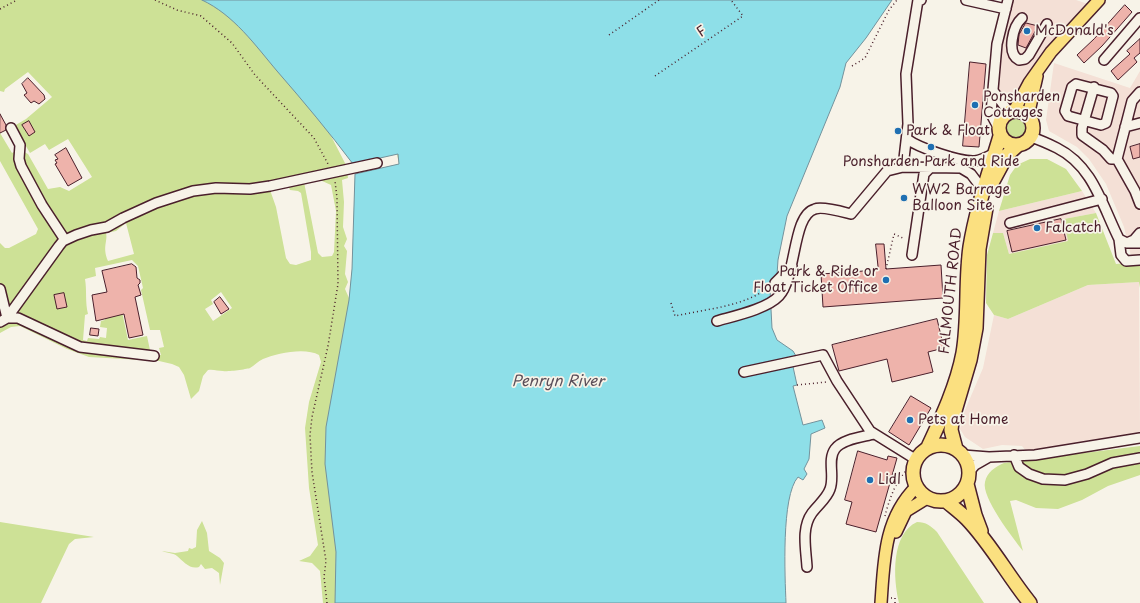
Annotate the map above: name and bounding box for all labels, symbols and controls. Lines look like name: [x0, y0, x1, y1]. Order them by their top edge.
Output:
street label: F: [694, 23, 710, 41]
place label: McDonald's: [1035, 23, 1114, 39]
marker: McDonald's: [1022, 26, 1032, 36]
place label: Ponsharden Cottages: [983, 89, 1060, 122]
marker: Ponsharden Cottages: [970, 100, 980, 110]
place label: Park & Float: [906, 123, 990, 139]
marker: Park & Float: [893, 126, 903, 136]
marker: Ponsharden Park and Ride: [926, 142, 936, 152]
place label: Ponsharden Park and Ride: [843, 154, 1019, 170]
place label: WW2 Barrage Balloon Site: [912, 182, 1010, 214]
marker: WW2 Barrage Balloon Site: [899, 193, 909, 203]
place label: Falcatch: [1045, 220, 1102, 236]
marker: Falcatch: [1032, 223, 1042, 233]
street label: FALMOUTH ROAD: [936, 227, 966, 355]
place label: Park & Ride or Float Ticket Office: [753, 264, 878, 296]
marker: Park & Ride or Float Ticket Office: [881, 275, 891, 285]
water label: Penryn River: [512, 373, 604, 391]
place label: Pets at Home: [918, 412, 1008, 428]
marker: Pets at Home: [905, 415, 915, 425]
place label: Lidl: [878, 472, 901, 488]
marker: Lidl: [865, 475, 875, 485]

